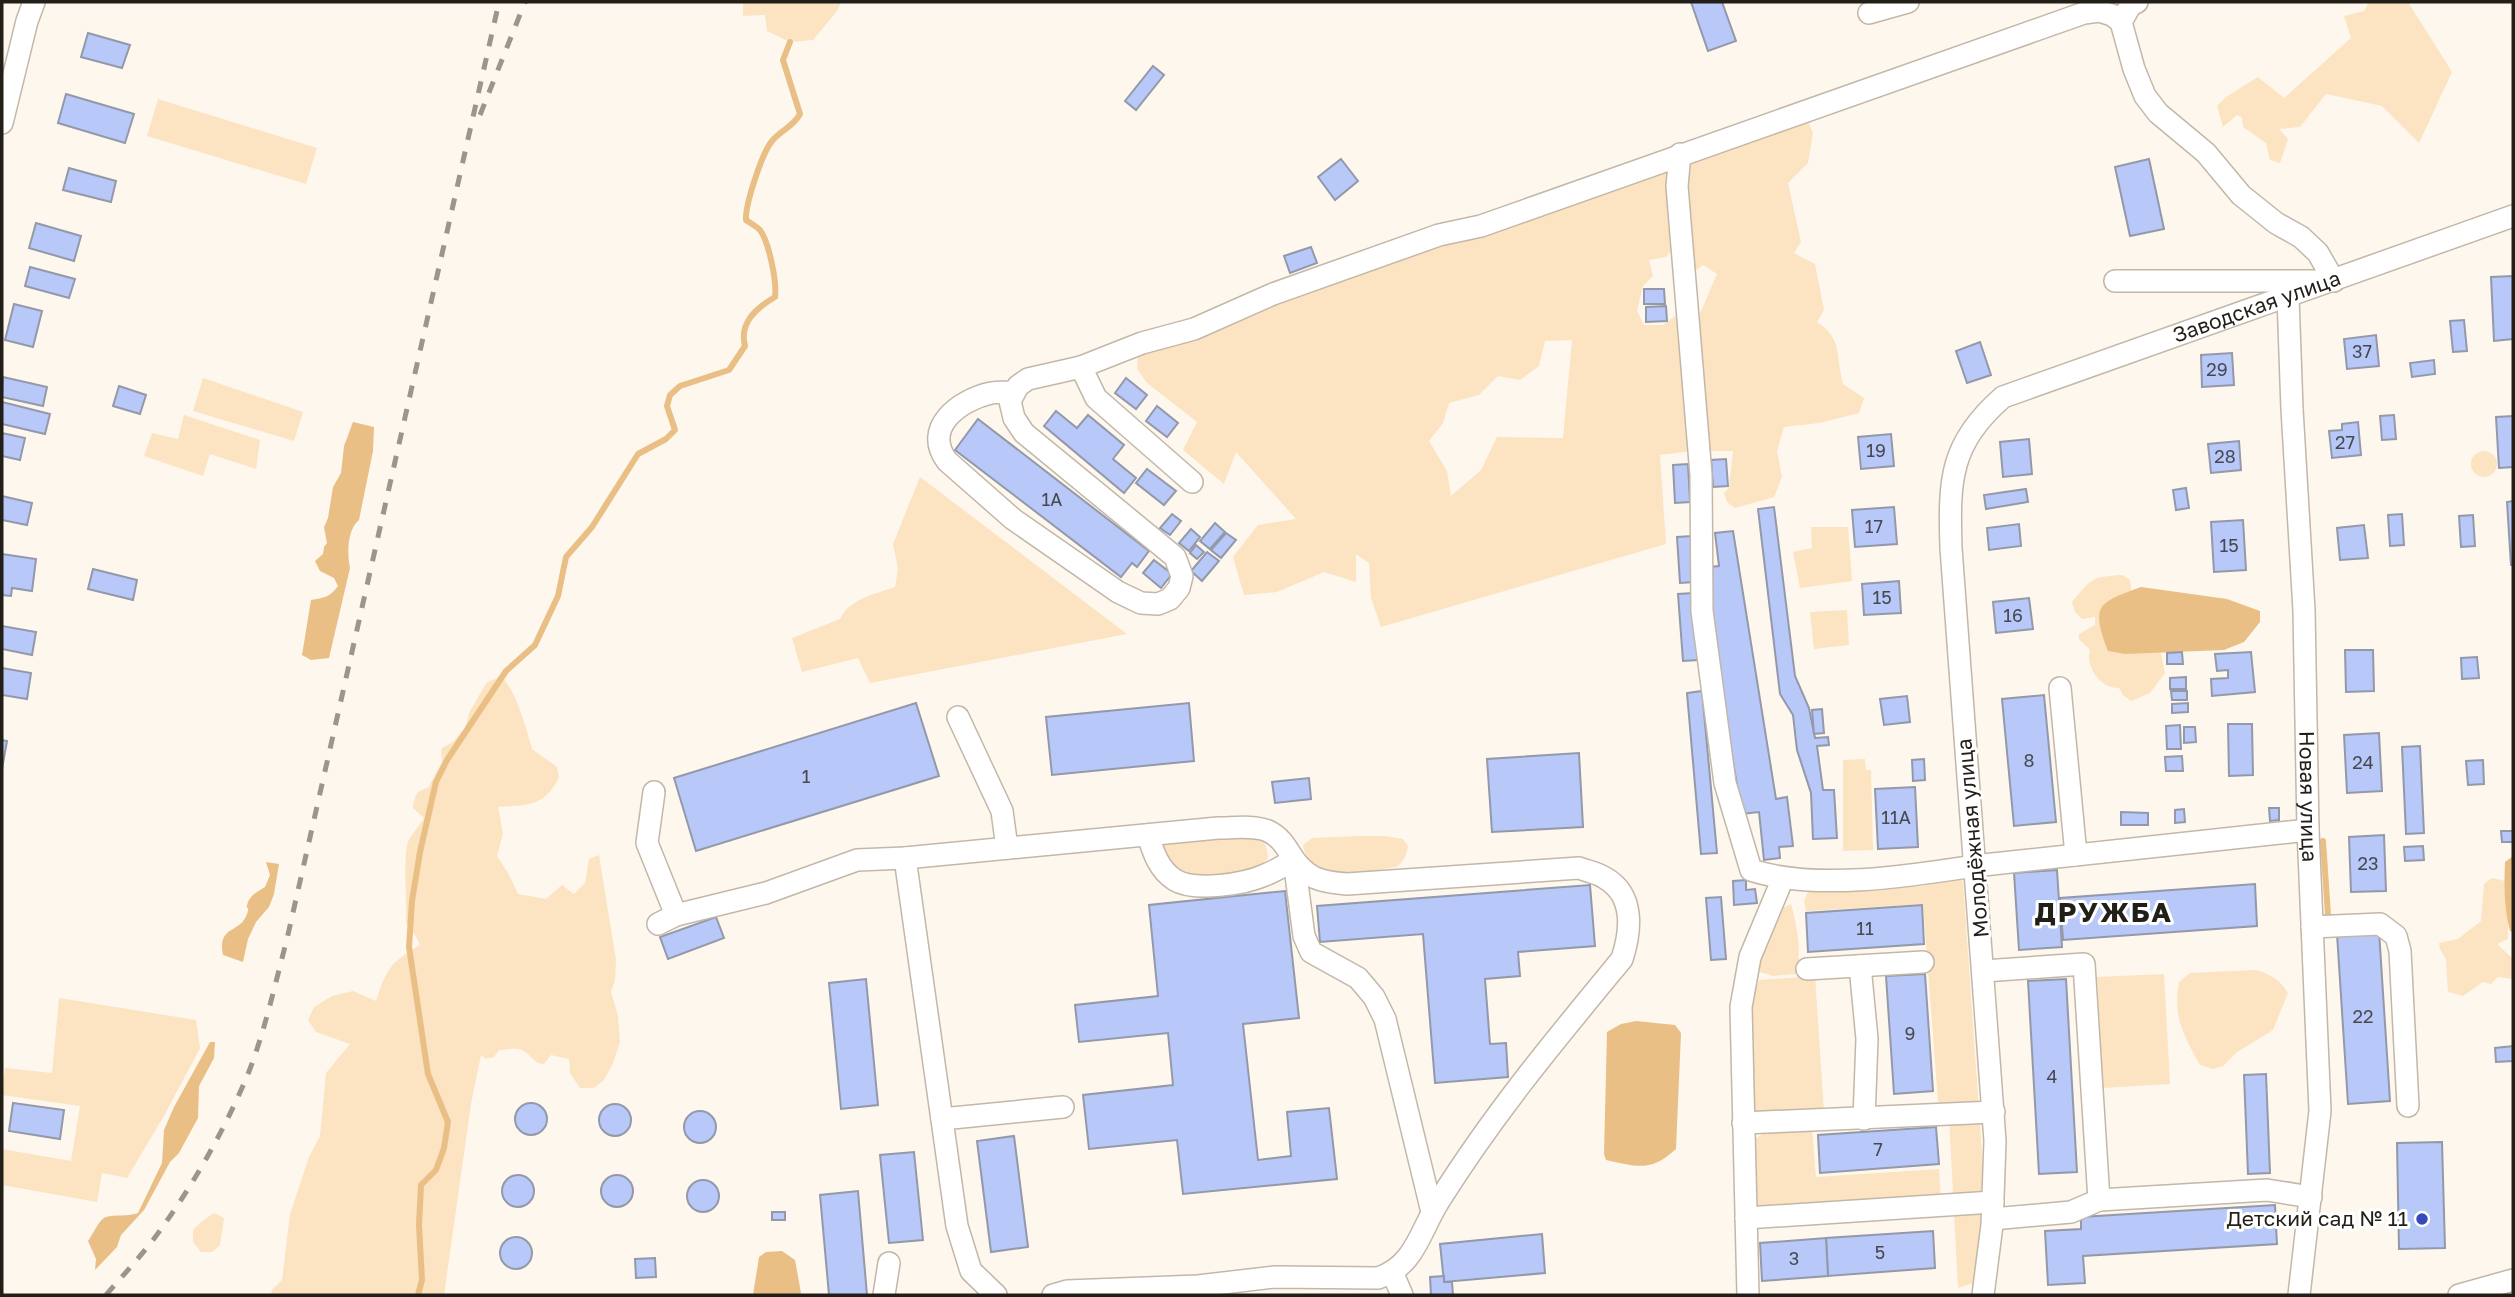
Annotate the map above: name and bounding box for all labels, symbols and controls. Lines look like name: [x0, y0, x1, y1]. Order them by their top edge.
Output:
street label: Заводская улица: [2169, 264, 2344, 348]
house number: 37: [2352, 340, 2372, 362]
house number: 29: [2206, 358, 2228, 380]
house number: 27: [2335, 431, 2355, 453]
house number: 19: [1866, 439, 1886, 461]
house number: 28: [2214, 445, 2236, 467]
house number: 1А: [1042, 488, 1062, 510]
house number: 17: [1865, 515, 1883, 537]
house number: 15: [2219, 534, 2239, 556]
house number: 15: [1872, 586, 1892, 608]
house number: 16: [2003, 604, 2023, 626]
street label: Новая улица: [2294, 731, 2323, 863]
street label: Молодёжная улица: [1950, 737, 1994, 939]
house number: 8: [2024, 749, 2034, 771]
house number: 24: [2352, 751, 2374, 773]
house number: 1: [802, 765, 811, 787]
house number: 11А: [1881, 806, 1911, 828]
house number: 23: [2358, 852, 2378, 874]
district label: ДРУЖБА: [2035, 895, 2173, 928]
house number: 11: [1856, 917, 1874, 939]
house number: 22: [2353, 1005, 2373, 1027]
house number: 9: [1905, 1022, 1915, 1044]
house number: 4: [2047, 1065, 2058, 1087]
house number: 7: [1873, 1138, 1883, 1160]
place label: Детский сад № 11: [2227, 1205, 2408, 1231]
marker: Детский сад № 11: [2414, 1211, 2430, 1227]
house number: 5: [1875, 1241, 1885, 1263]
house number: 3: [1789, 1247, 1799, 1269]

